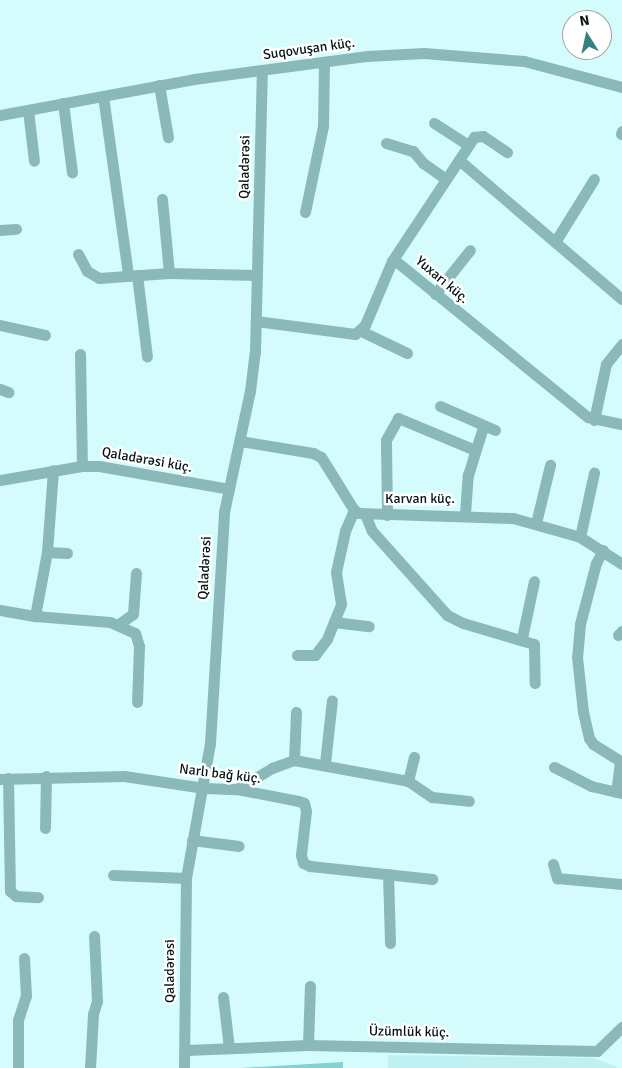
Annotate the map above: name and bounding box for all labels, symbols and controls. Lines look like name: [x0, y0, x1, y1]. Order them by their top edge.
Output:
north arrow: [562, 10, 612, 60]
text: N: [578, 12, 591, 30]
street label: Suqovuşan küç.: [262, 34, 356, 64]
street label: Qaladərəsi: [236, 135, 254, 199]
street label: Yuxarı küç.: [412, 253, 472, 307]
street label: Qaladərəsi küç.: [100, 444, 194, 476]
street label: Karvan küç.: [385, 491, 455, 507]
street label: Qaladərəsi: [195, 536, 215, 600]
street label: Narlı bağ küç.: [178, 761, 262, 787]
street label: Qaladərəsi: [162, 939, 178, 1003]
street label: Üzümlük küç.: [369, 1023, 449, 1041]

